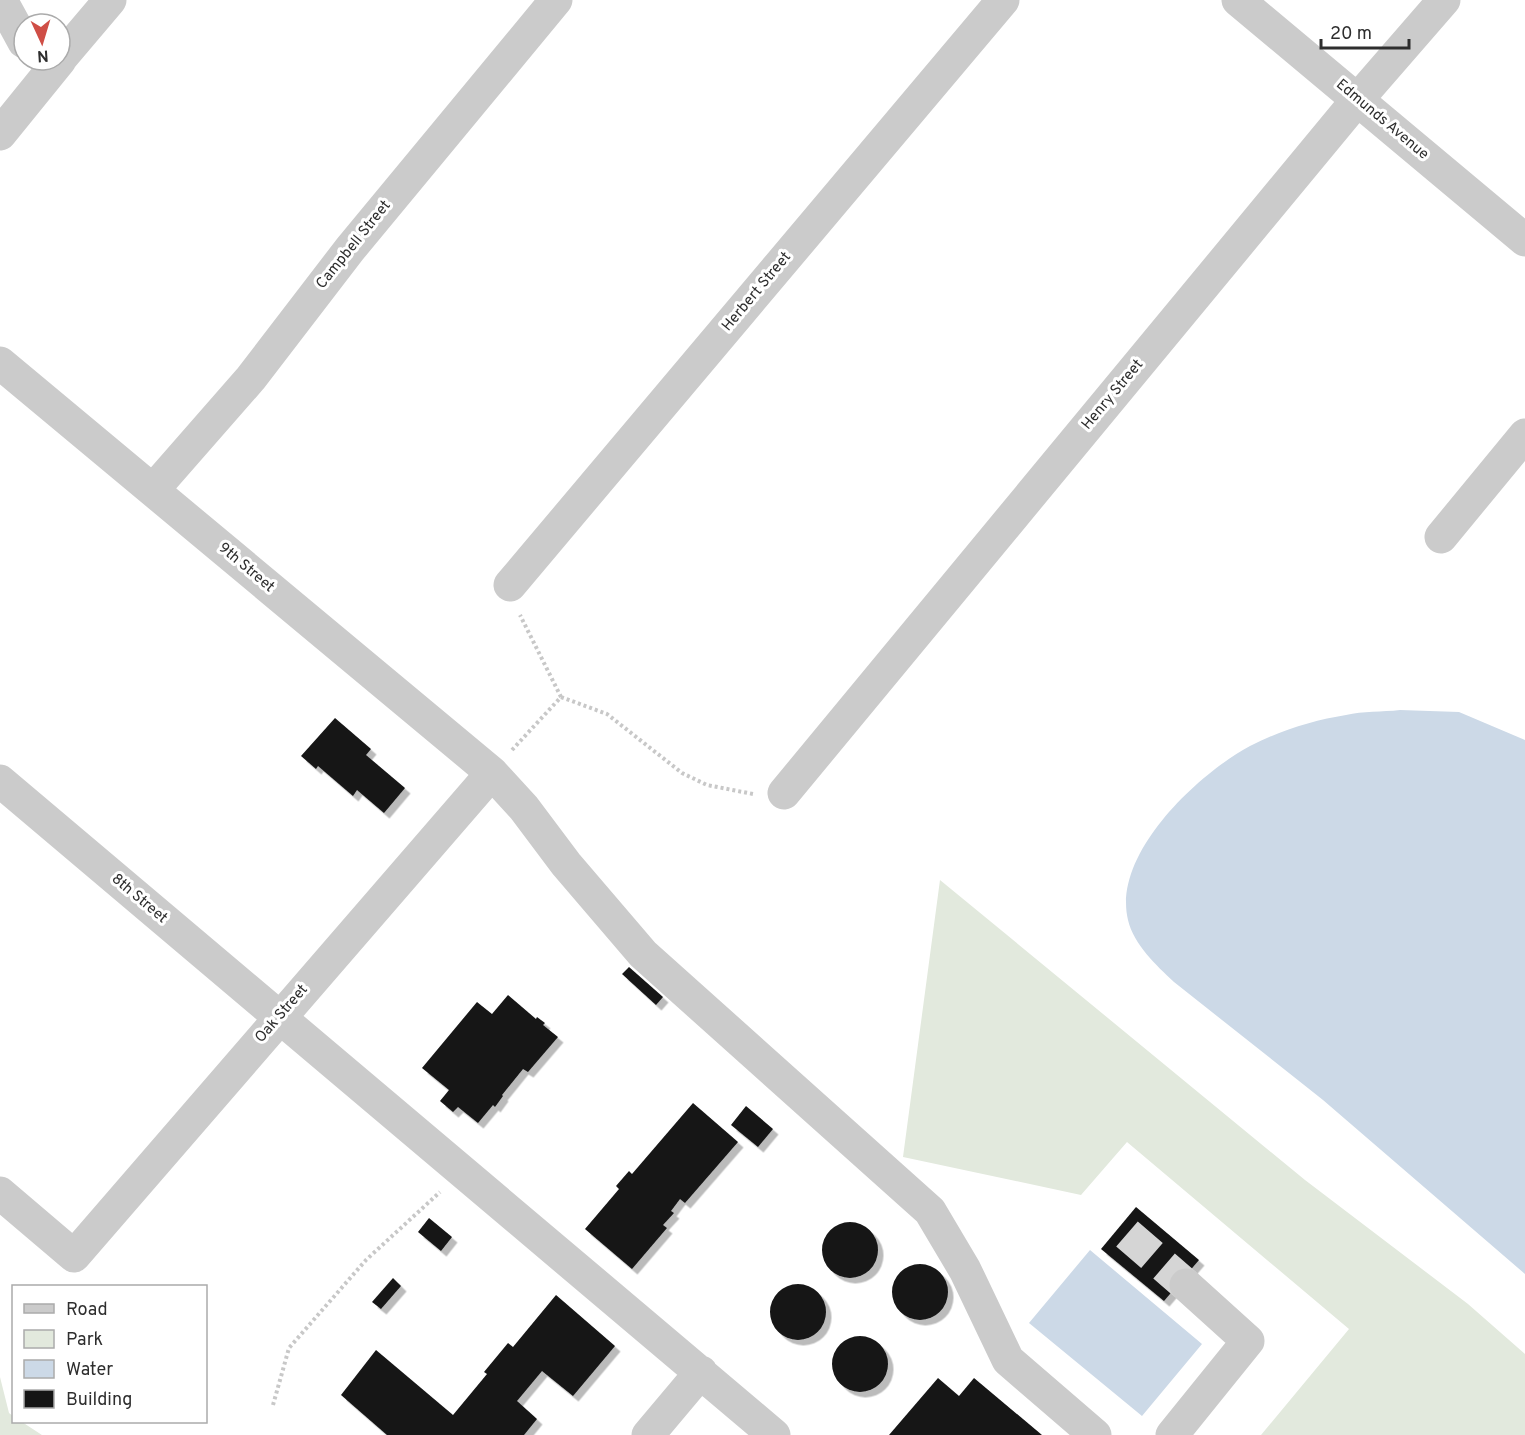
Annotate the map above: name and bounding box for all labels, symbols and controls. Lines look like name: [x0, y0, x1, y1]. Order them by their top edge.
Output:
north arrow: [12, 12, 72, 72]
scale bar: [1321, 12, 1410, 50]
text: 20 m: [1330, 23, 1372, 46]
text: N: [36, 45, 49, 65]
street label: Edmunds Avenue: [1332, 76, 1432, 164]
street label: Campbell Street: [312, 197, 396, 293]
street label: Herbert Street: [718, 248, 796, 336]
street label: Henry Street: [1078, 356, 1148, 434]
street label: 9th Street: [214, 539, 278, 597]
street label: 8th Street: [107, 870, 171, 928]
street label: Oak Street: [251, 981, 313, 1047]
legend: [12, 1285, 207, 1423]
text: Road: [66, 1299, 108, 1322]
text: Park: [66, 1329, 103, 1352]
text: Water: [66, 1359, 113, 1382]
text: Building: [66, 1389, 132, 1412]

